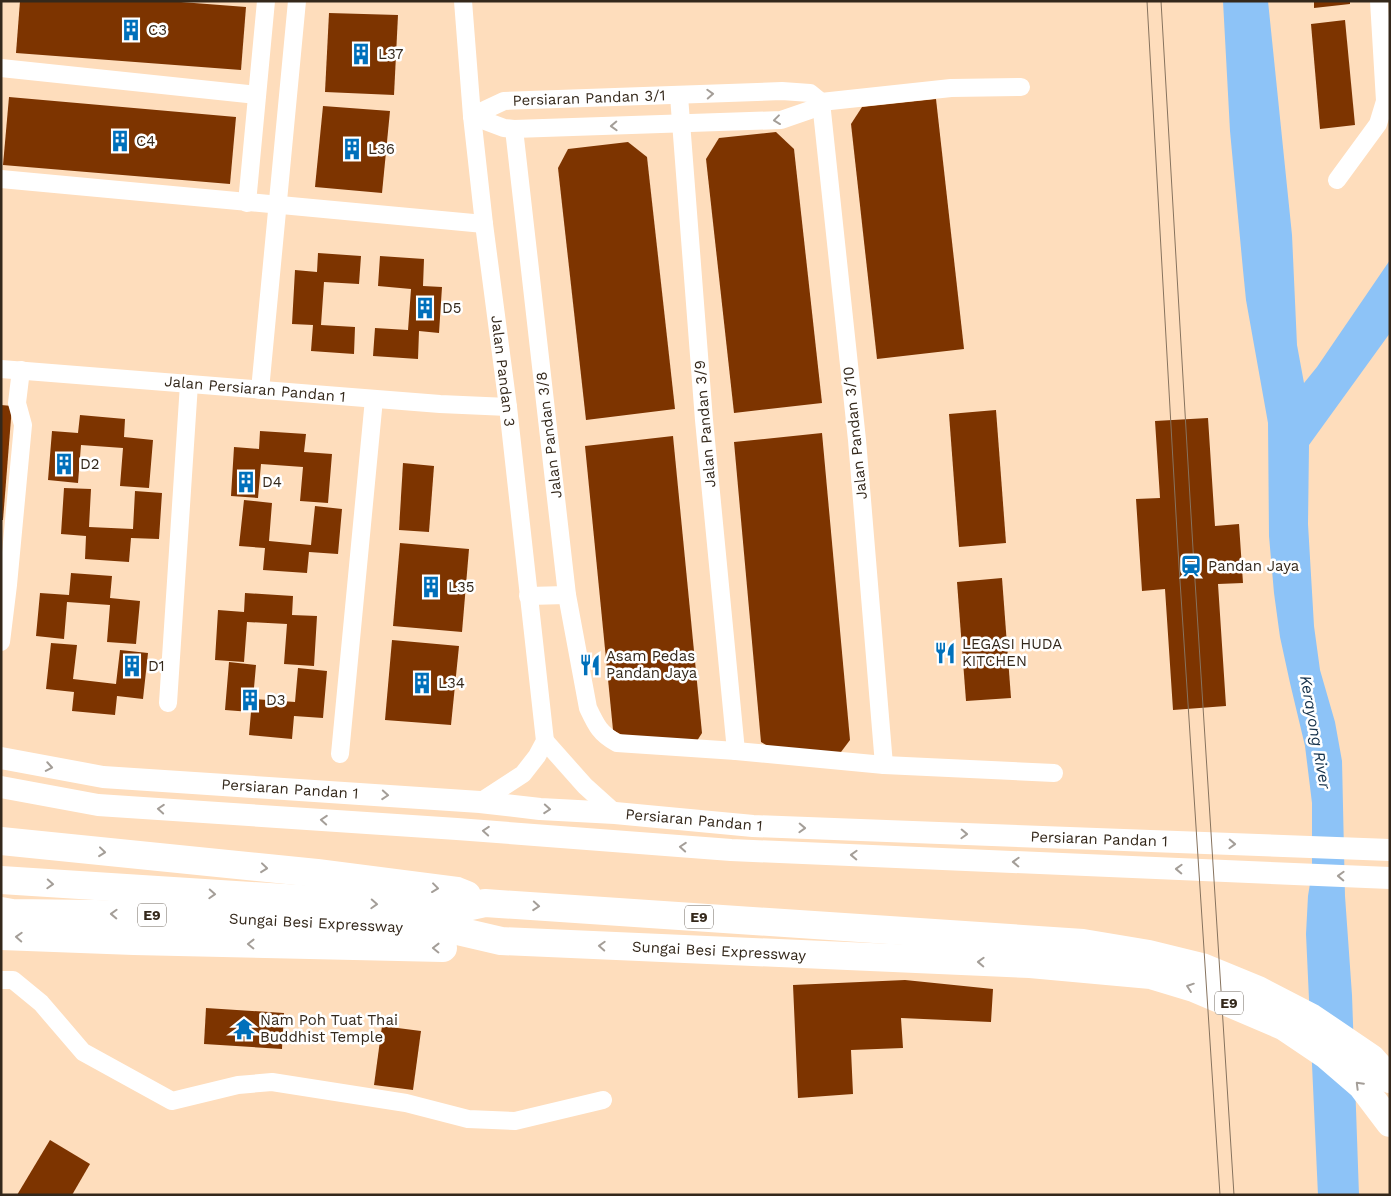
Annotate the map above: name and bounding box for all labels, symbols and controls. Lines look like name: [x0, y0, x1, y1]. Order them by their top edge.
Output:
building icon: C3: [118, 17, 144, 43]
place label: C3: [148, 21, 167, 39]
building icon: L37: [348, 41, 374, 67]
place label: L37: [378, 45, 404, 63]
street label: Persiaran Pandan 3/1: [512, 86, 666, 110]
one-way arrow: [707, 89, 715, 100]
one-way arrow: [772, 114, 780, 125]
one-way arrow: [610, 121, 618, 131]
building icon: C4: [107, 128, 133, 154]
place label: C4: [136, 132, 155, 150]
building icon: L36: [339, 136, 365, 162]
place label: L36: [368, 140, 395, 158]
building icon: D5: [412, 295, 438, 321]
place label: D5: [442, 299, 462, 317]
street label: Jalan Pandan 3: [487, 314, 519, 428]
street label: Jalan Pandan 3/9: [690, 359, 720, 489]
street label: Jalan Pandan 3/10: [839, 365, 871, 501]
street label: Jalan Pandan 3/8: [532, 371, 566, 499]
street label: Jalan Persiaran Pandan 1: [164, 372, 346, 406]
building icon: D2: [51, 451, 77, 477]
place label: D2: [80, 455, 100, 473]
building icon: D4: [233, 469, 259, 495]
place label: D4: [262, 473, 282, 491]
station icon: Pandan Jaya: [1178, 553, 1204, 579]
place label: Pandan Jaya: [1208, 557, 1300, 575]
building icon: L35: [418, 574, 444, 600]
place label: L35: [448, 578, 474, 596]
place label: LEGASI HUDA KITCHEN: [962, 635, 1062, 670]
restaurant icon: LEGASI HUDA KITCHEN: [932, 640, 958, 666]
place label: Asam Pedas Pandan Jaya: [606, 647, 698, 682]
restaurant icon: Asam Pedas Pandan Jaya: [577, 652, 603, 678]
building icon: D1: [119, 653, 145, 679]
place label: D1: [148, 657, 165, 675]
building icon: L34: [409, 670, 435, 696]
place label: L34: [438, 674, 465, 692]
water label: Kerayong River: [1296, 674, 1335, 791]
building icon: D3: [237, 687, 263, 713]
place label: D3: [266, 691, 286, 709]
one-way arrow: [45, 761, 54, 771]
street label: Persiaran Pandan 1: [221, 775, 359, 803]
one-way arrow: [381, 790, 389, 801]
one-way arrow: [157, 804, 165, 815]
one-way arrow: [543, 804, 551, 815]
street label: Persiaran Pandan 1: [625, 805, 763, 835]
one-way arrow: [319, 815, 327, 826]
one-way arrow: [798, 823, 806, 833]
one-way arrow: [481, 826, 489, 837]
street label: Persiaran Pandan 1: [1030, 828, 1168, 850]
one-way arrow: [960, 829, 968, 839]
one-way arrow: [1228, 839, 1236, 849]
one-way arrow: [678, 841, 686, 852]
one-way arrow: [98, 846, 106, 857]
one-way arrow: [850, 850, 858, 861]
one-way arrow: [1012, 857, 1020, 868]
one-way arrow: [260, 862, 268, 873]
one-way arrow: [1174, 864, 1182, 874]
one-way arrow: [1337, 871, 1344, 881]
one-way arrow: [46, 879, 54, 890]
one-way arrow: [430, 883, 439, 893]
one-way arrow: [208, 889, 216, 900]
one-way arrow: [370, 898, 378, 909]
one-way arrow: [532, 900, 540, 911]
road number: E9: [138, 904, 166, 926]
road number: E9: [685, 906, 713, 929]
one-way arrow: [110, 909, 118, 919]
street label: Sungai Besi Expressway: [229, 909, 404, 937]
one-way arrow: [15, 931, 23, 942]
street label: Sungai Besi Expressway: [632, 937, 807, 965]
one-way arrow: [247, 939, 255, 949]
one-way arrow: [598, 940, 606, 951]
one-way arrow: [432, 943, 440, 953]
one-way arrow: [977, 957, 985, 968]
one-way arrow: [1186, 983, 1195, 993]
road number: E9: [1215, 991, 1243, 1014]
place label: Nam Poh Tuat Thai Buddhist Temple: [260, 1011, 398, 1046]
temple icon: Nam Poh Tuat Thai Buddhist Temple: [231, 1016, 257, 1042]
one-way arrow: [1356, 1082, 1365, 1091]

